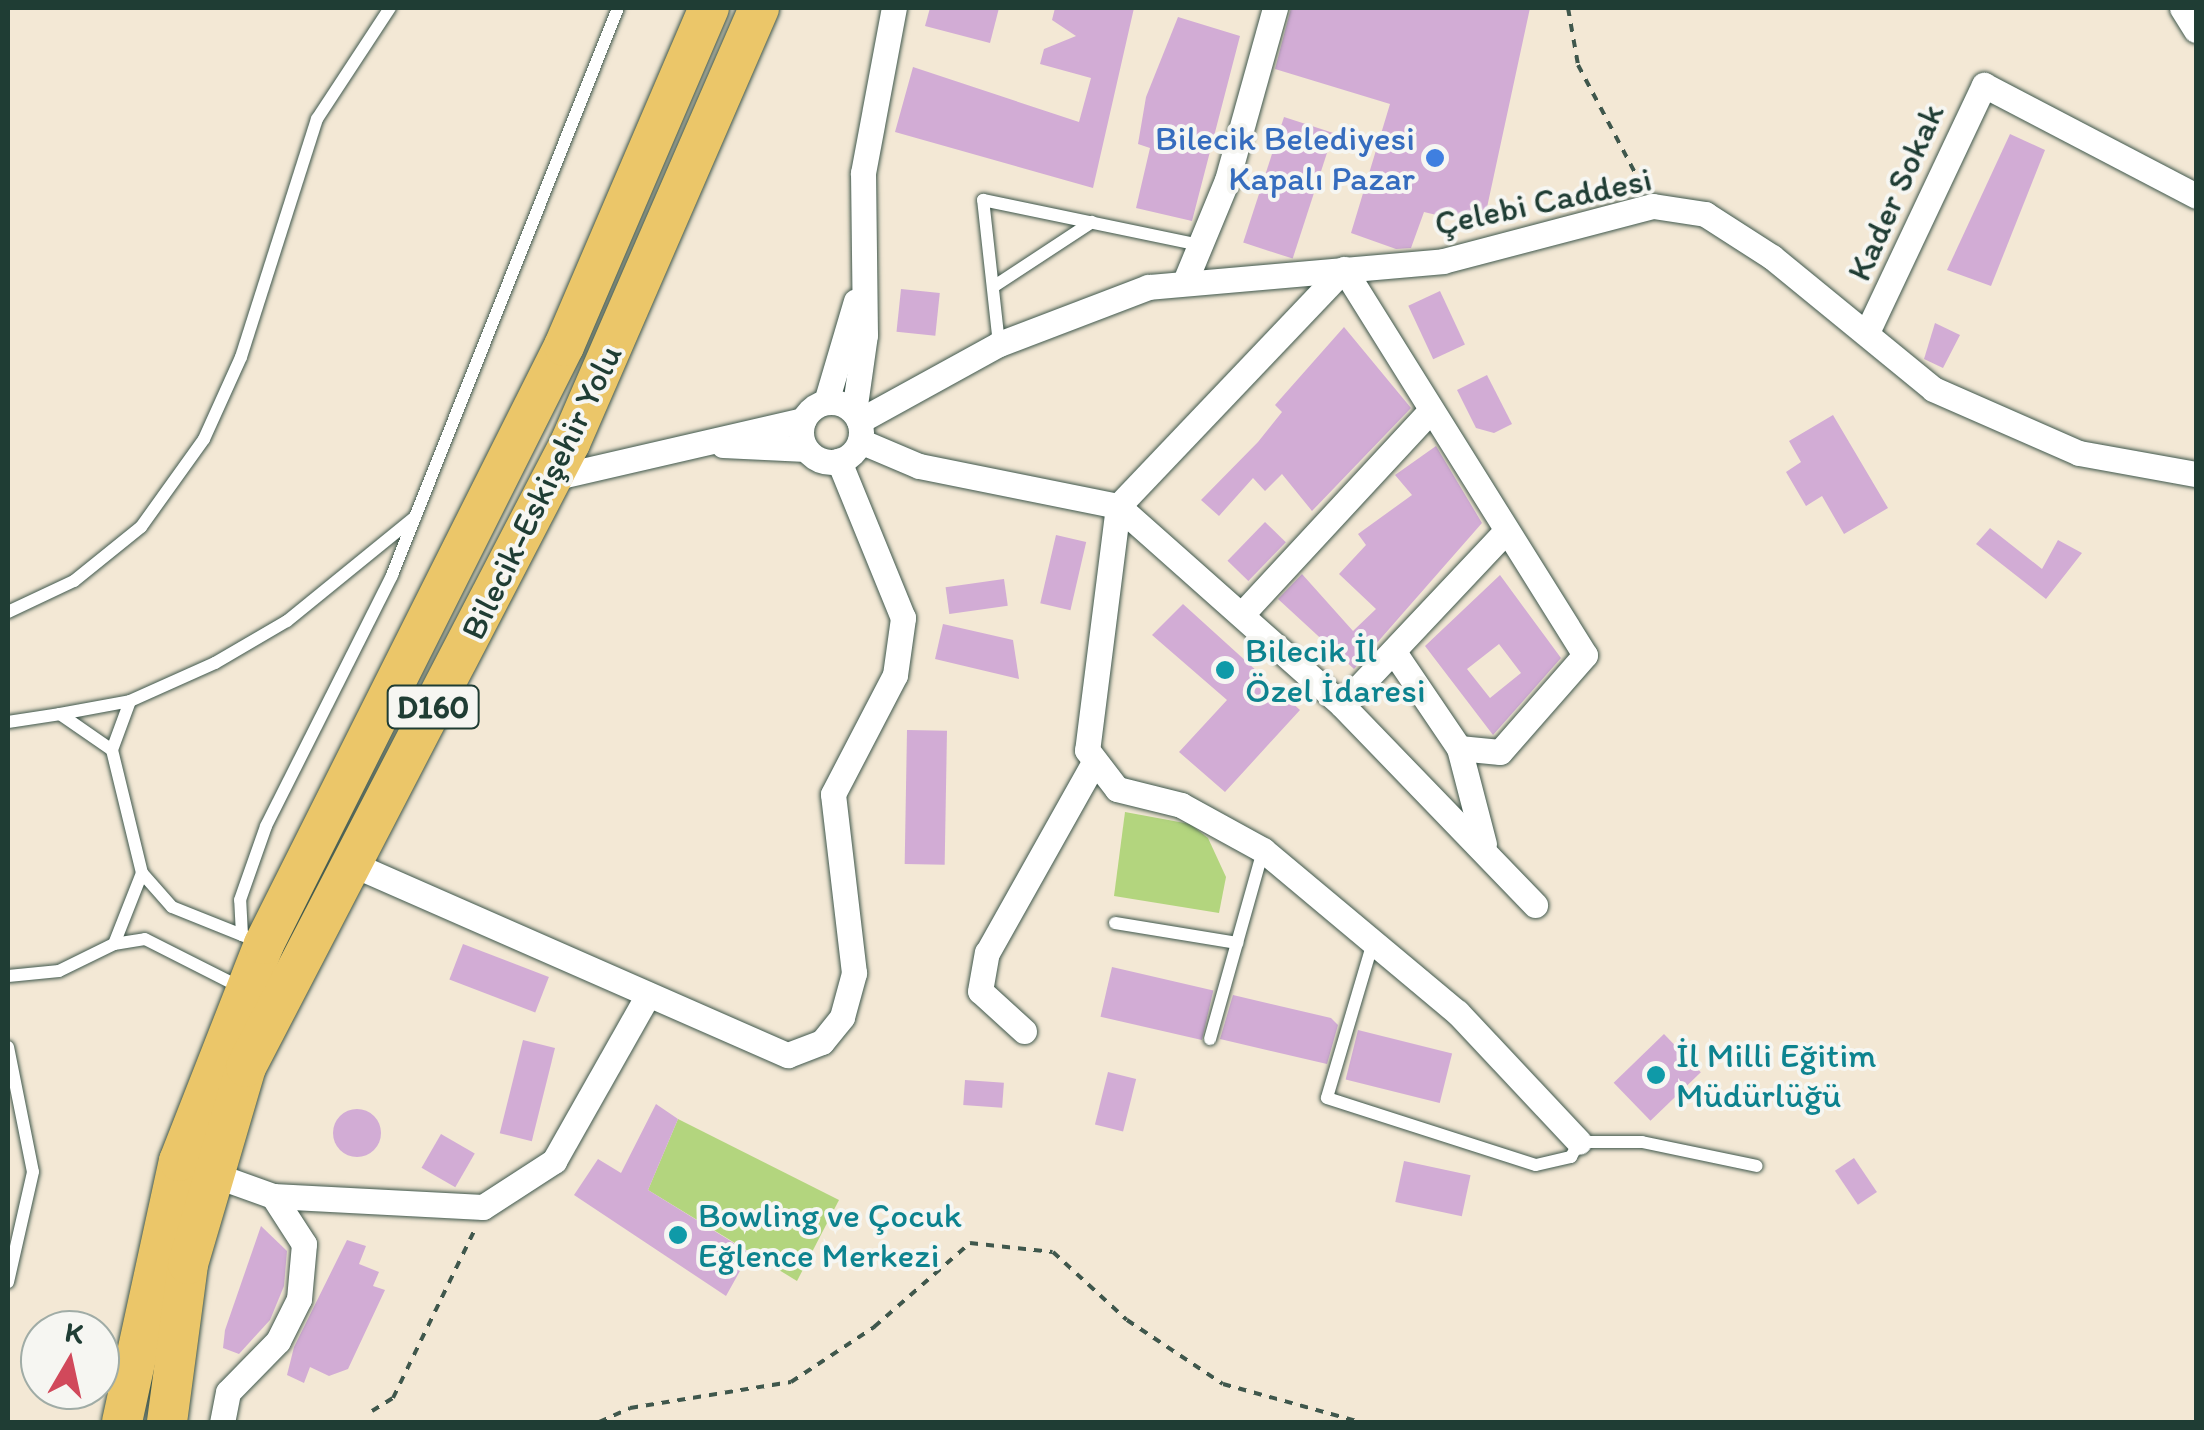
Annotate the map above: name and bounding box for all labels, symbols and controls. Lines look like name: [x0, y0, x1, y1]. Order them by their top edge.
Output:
street label: Kader Sokak: [1838, 97, 1952, 287]
place label: Bilecik Belediyesi Kapalı Pazar: [1155, 117, 1415, 199]
marker: Bilecik Belediyesi Kapalı Pazar: [1424, 147, 1446, 169]
street label: Çelebi Caddesi: [1431, 158, 1655, 244]
street label: Bilecik-Eskişehir Yolu: [451, 338, 631, 646]
place label: Bilecik İl Özel İdaresi: [1245, 629, 1426, 711]
marker: Bilecik İl Özel İdaresi: [1214, 659, 1236, 681]
road number: D160: [386, 680, 480, 734]
place label: İl Milli Eğitim Müdürlüğü: [1676, 1034, 1876, 1116]
marker: İl Milli Eğitim Müdürlüğü: [1645, 1064, 1667, 1086]
place label: Bowling ve Çocuk Eğlence Merkezi: [698, 1194, 961, 1276]
marker: Bowling ve Çocuk Eğlence Merkezi: [667, 1224, 689, 1246]
north arrow: [20, 1310, 120, 1410]
text: K: [63, 1314, 86, 1351]

